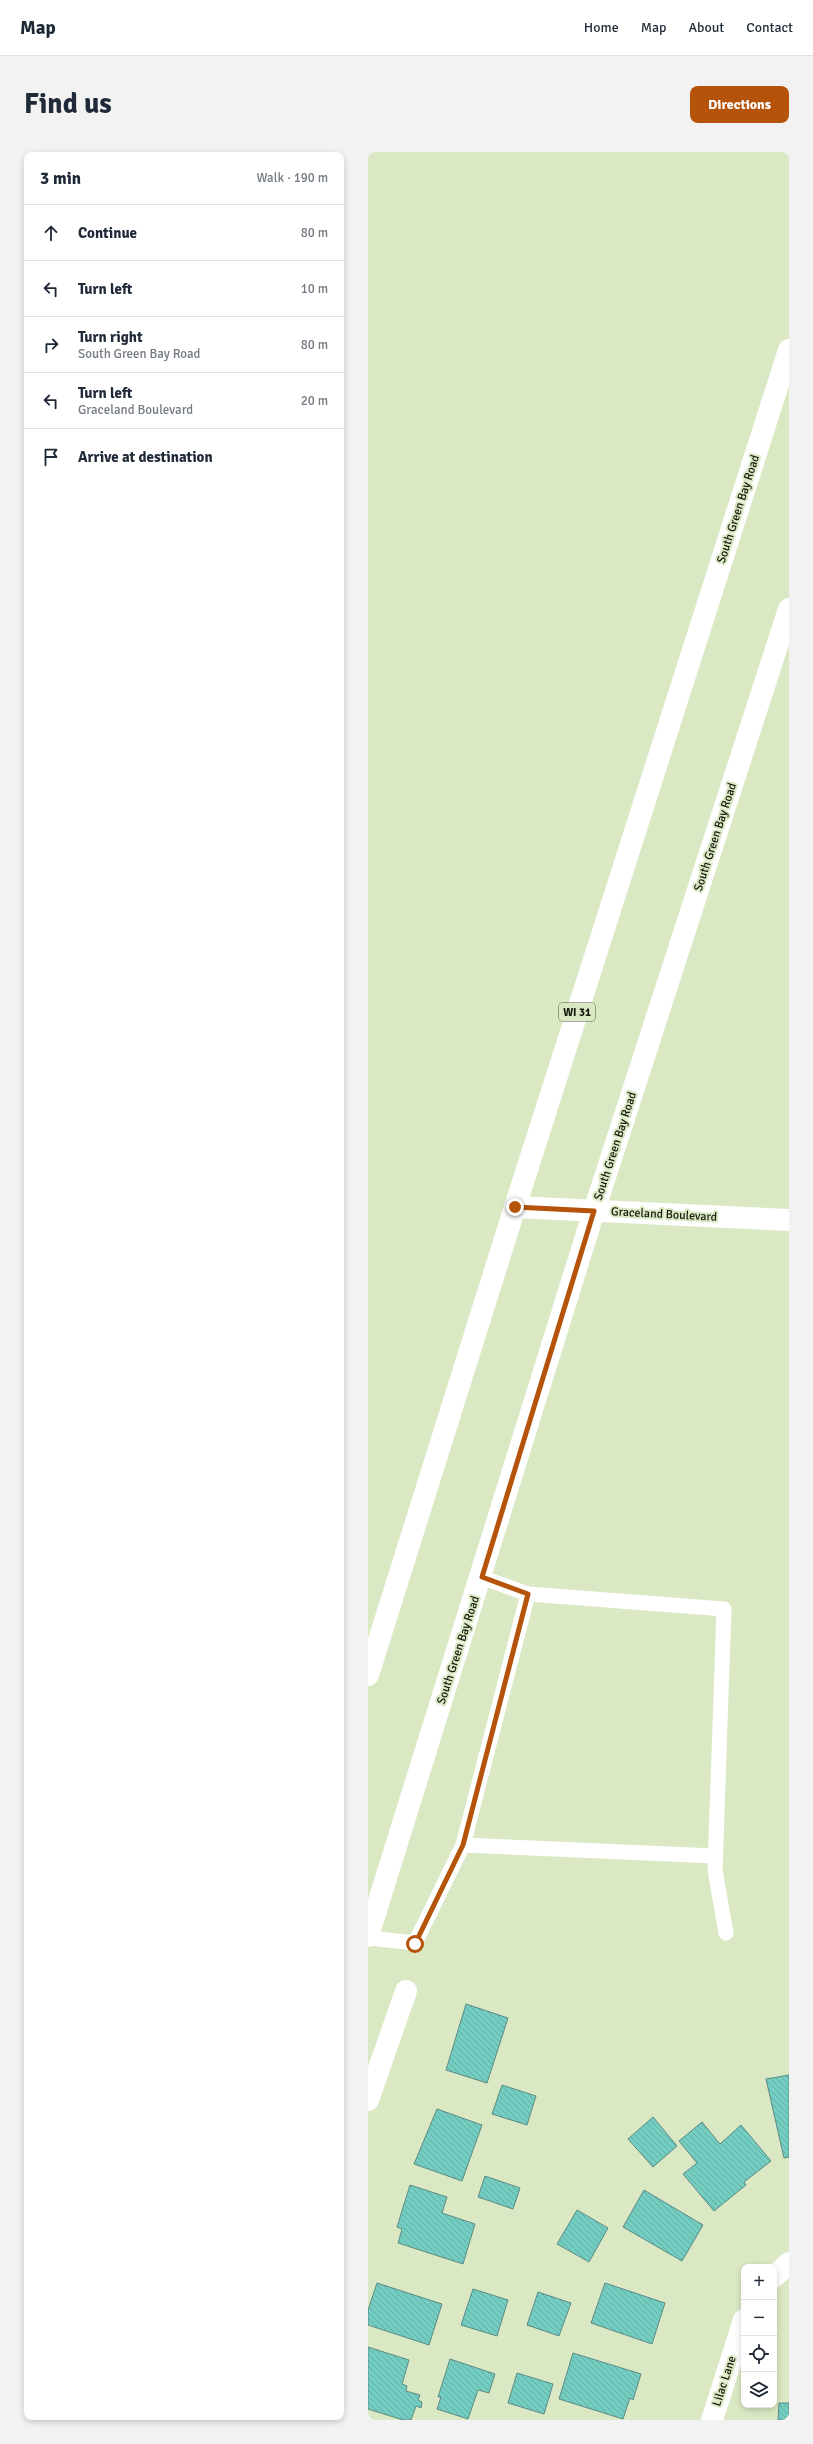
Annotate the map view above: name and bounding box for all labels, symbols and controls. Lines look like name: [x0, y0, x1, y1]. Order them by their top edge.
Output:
text: Map: [20, 16, 56, 40]
text: Home: [584, 19, 619, 36]
text: Map: [641, 19, 666, 36]
text: About: [688, 19, 724, 36]
text: Contact: [746, 19, 793, 36]
button: Directions: [690, 86, 789, 123]
text: Find us: [24, 87, 112, 121]
text: 3 min: [40, 168, 81, 189]
text: Walk · 190 m: [257, 170, 328, 186]
icon: ahead: [40, 222, 62, 244]
text: Continue: [78, 224, 137, 242]
text: 80 m: [301, 225, 328, 241]
icon: left: [40, 278, 62, 300]
text: Turn left: [78, 280, 132, 298]
text: 10 m: [301, 281, 328, 297]
text: Turn right: [78, 328, 143, 346]
icon: right: [40, 334, 62, 356]
text: 80 m: [301, 337, 328, 353]
text: South Green Bay Road: [78, 346, 201, 362]
text: Turn left: [78, 384, 132, 402]
icon: left: [40, 390, 62, 412]
text: 20 m: [301, 393, 328, 409]
text: Graceland Boulevard: [78, 402, 193, 418]
icon: arrive: [40, 446, 62, 468]
text: Arrive at destination: [78, 448, 213, 466]
street label: South Green Bay Road: [714, 453, 763, 565]
street label: South Green Bay Road: [691, 781, 740, 893]
road number: WI 31: [559, 1003, 595, 1021]
street label: South Green Bay Road: [591, 1090, 640, 1202]
route end: [506, 1198, 524, 1216]
street label: Graceland Boulevard: [610, 1204, 717, 1225]
street label: South Green Bay Road: [434, 1594, 483, 1706]
route start: [406, 1935, 424, 1953]
map controls: [741, 2264, 777, 2408]
button: +: [741, 2264, 777, 2300]
button: −: [741, 2300, 777, 2336]
button: locate: [741, 2336, 777, 2372]
street label: Lilac Lane: [709, 2354, 740, 2408]
button: layers: [741, 2372, 777, 2408]

